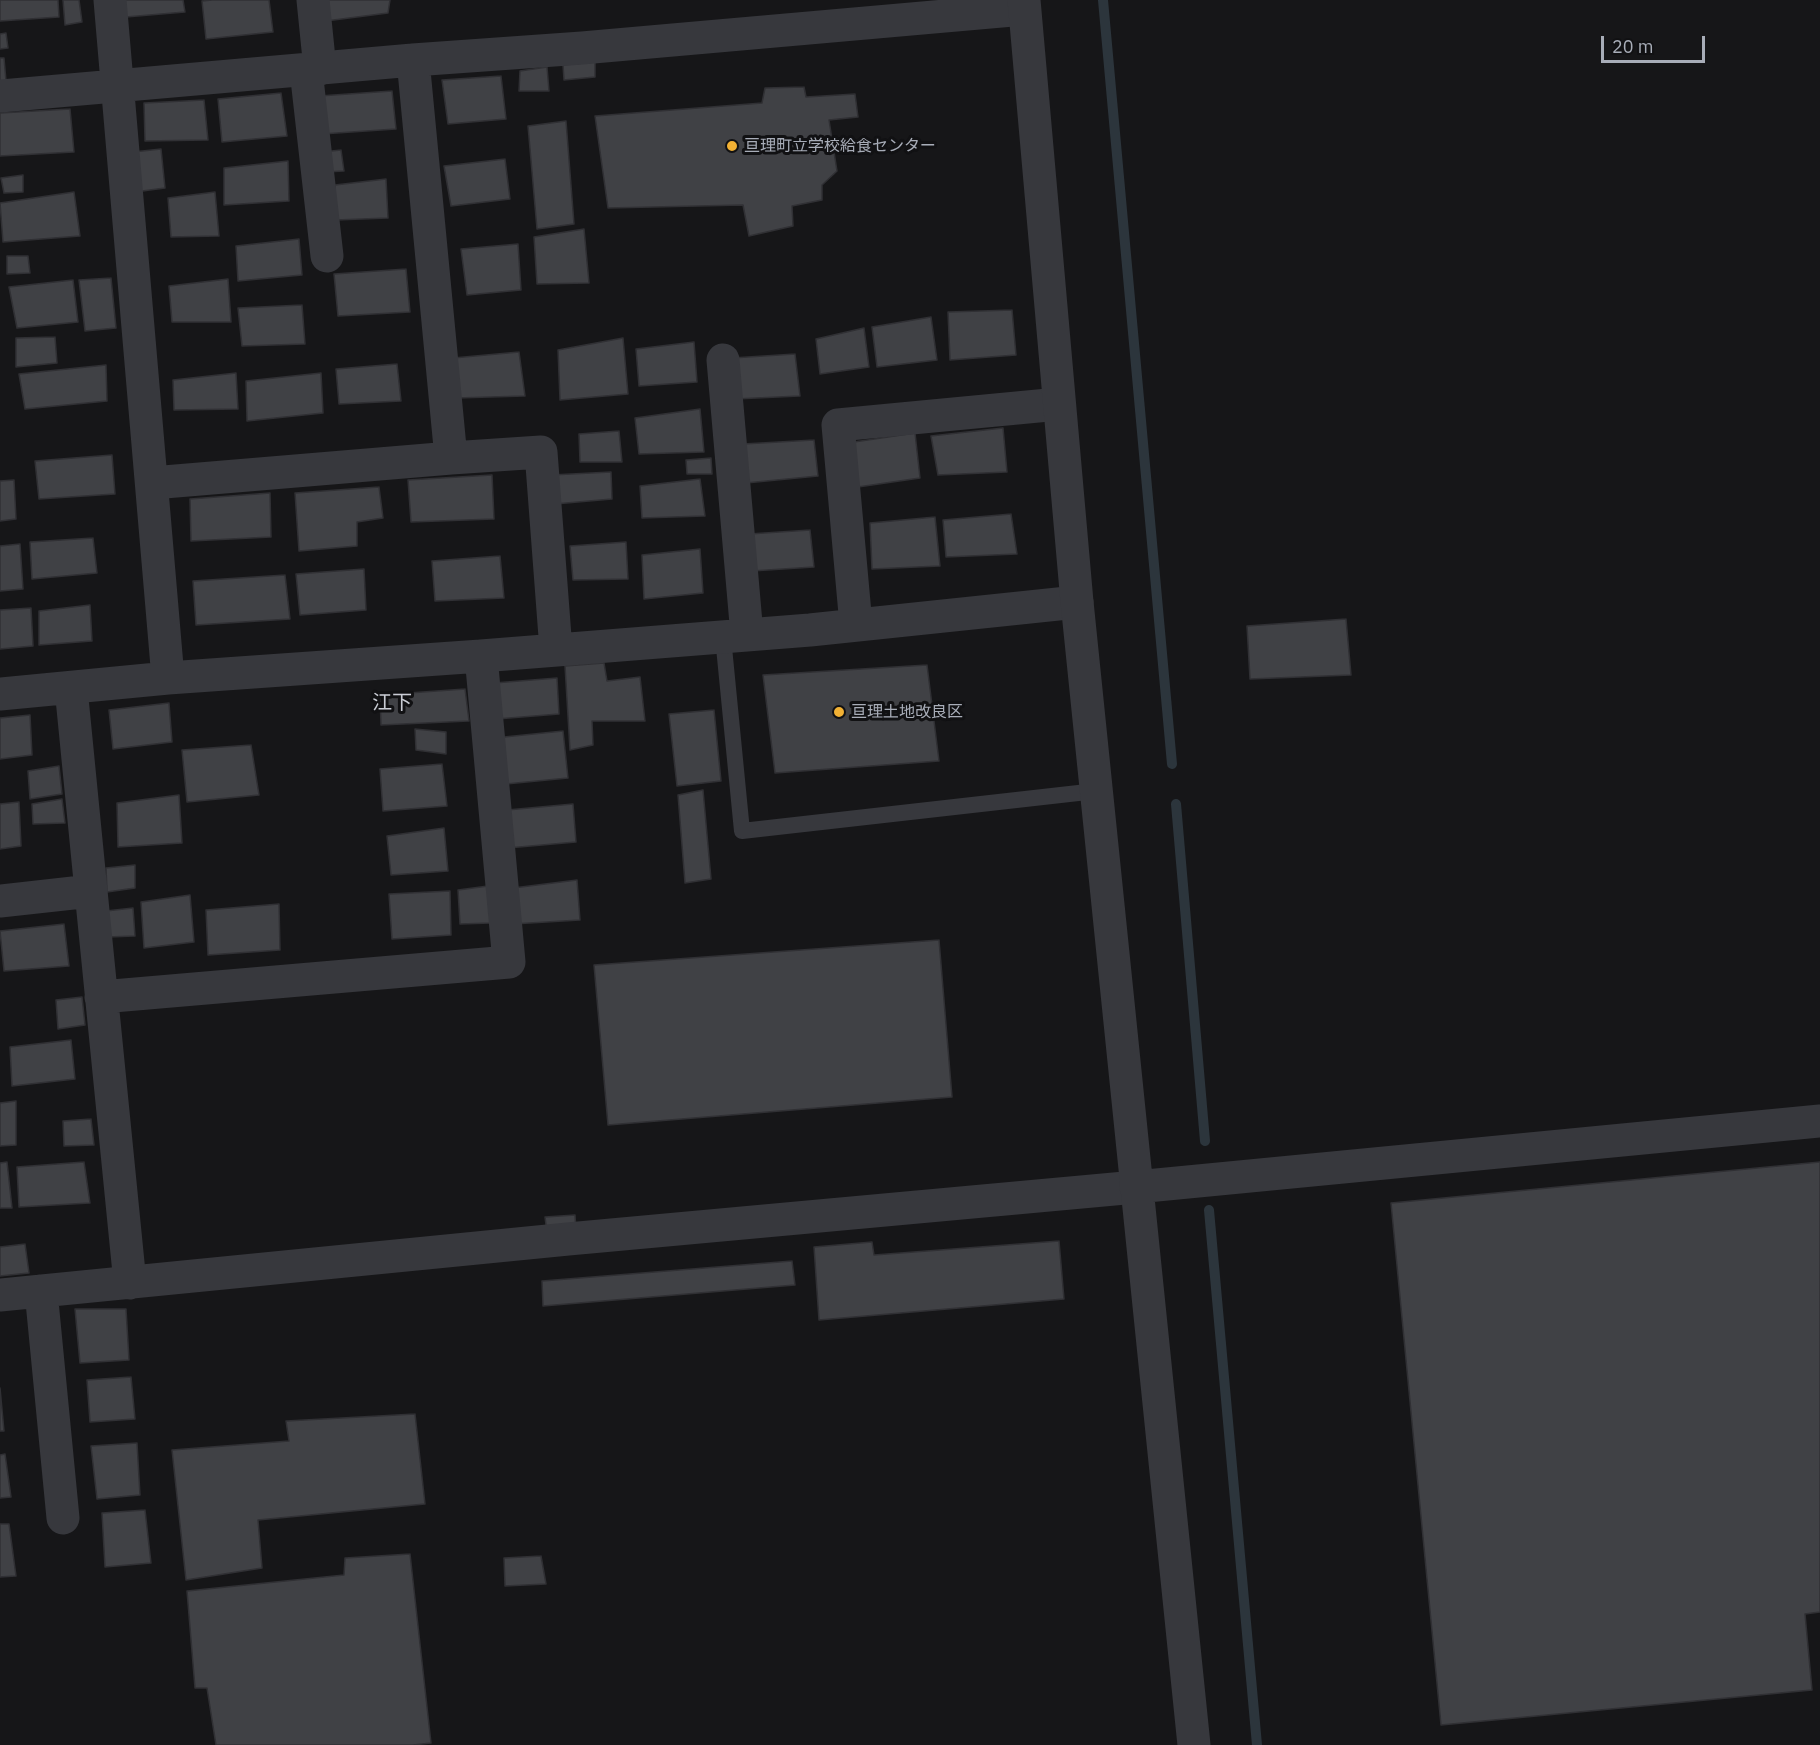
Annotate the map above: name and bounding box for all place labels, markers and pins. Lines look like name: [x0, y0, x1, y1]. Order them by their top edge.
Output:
place label: 亘理町立学校給食センター: [744, 136, 936, 156]
marker: 亘理町立学校給食センター: [725, 139, 739, 153]
place label: 亘理土地改良区: [851, 702, 963, 722]
marker: 亘理土地改良区: [832, 705, 846, 719]

